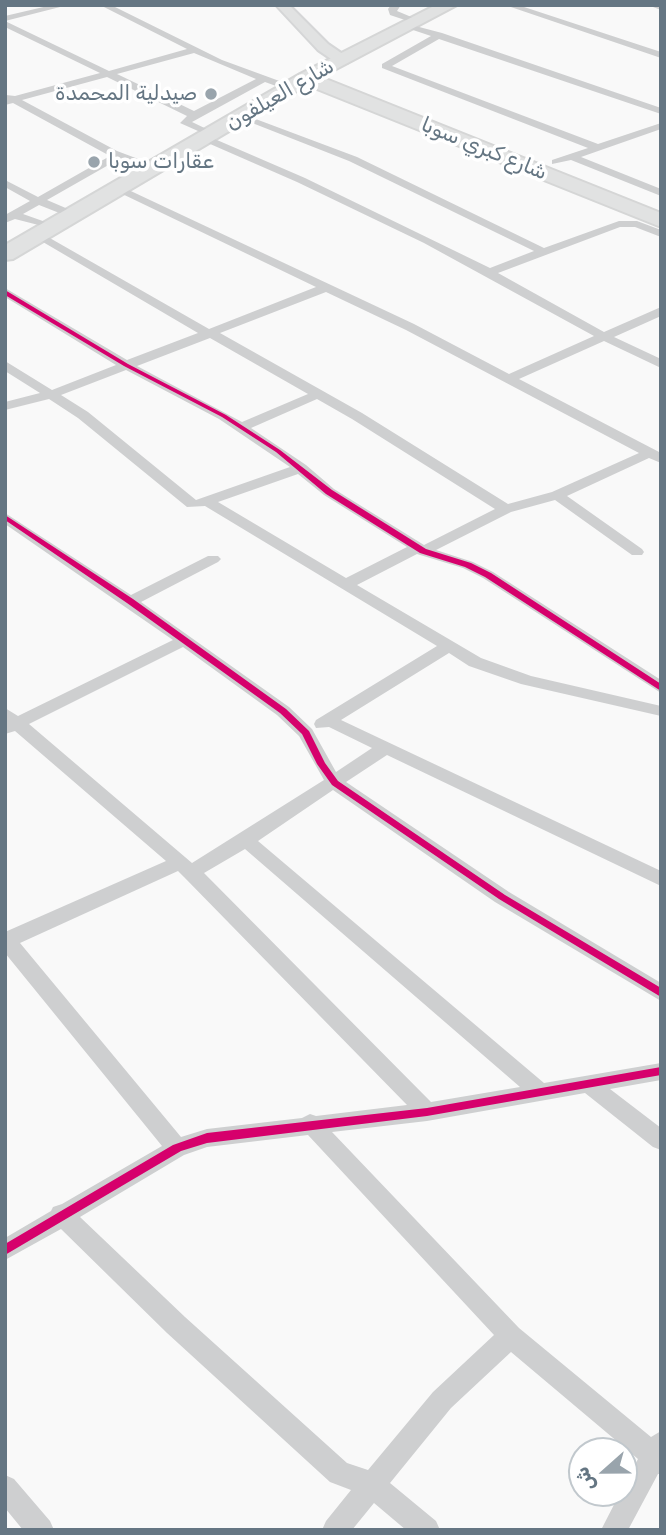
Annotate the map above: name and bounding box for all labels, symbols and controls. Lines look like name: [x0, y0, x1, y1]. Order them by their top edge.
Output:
street label: شارع العيلفون: [221, 54, 339, 136]
place label: صيدلية المحمدة: [55, 81, 197, 107]
marker: صيدلية المحمدة: [203, 86, 219, 102]
street label: شارع كبري سوبا: [417, 112, 551, 186]
place label: عقارات سوبا: [108, 149, 214, 175]
marker: عقارات سوبا: [86, 154, 102, 170]
north arrow: [568, 1437, 638, 1507]
text: ش: [570, 1464, 600, 1494]

